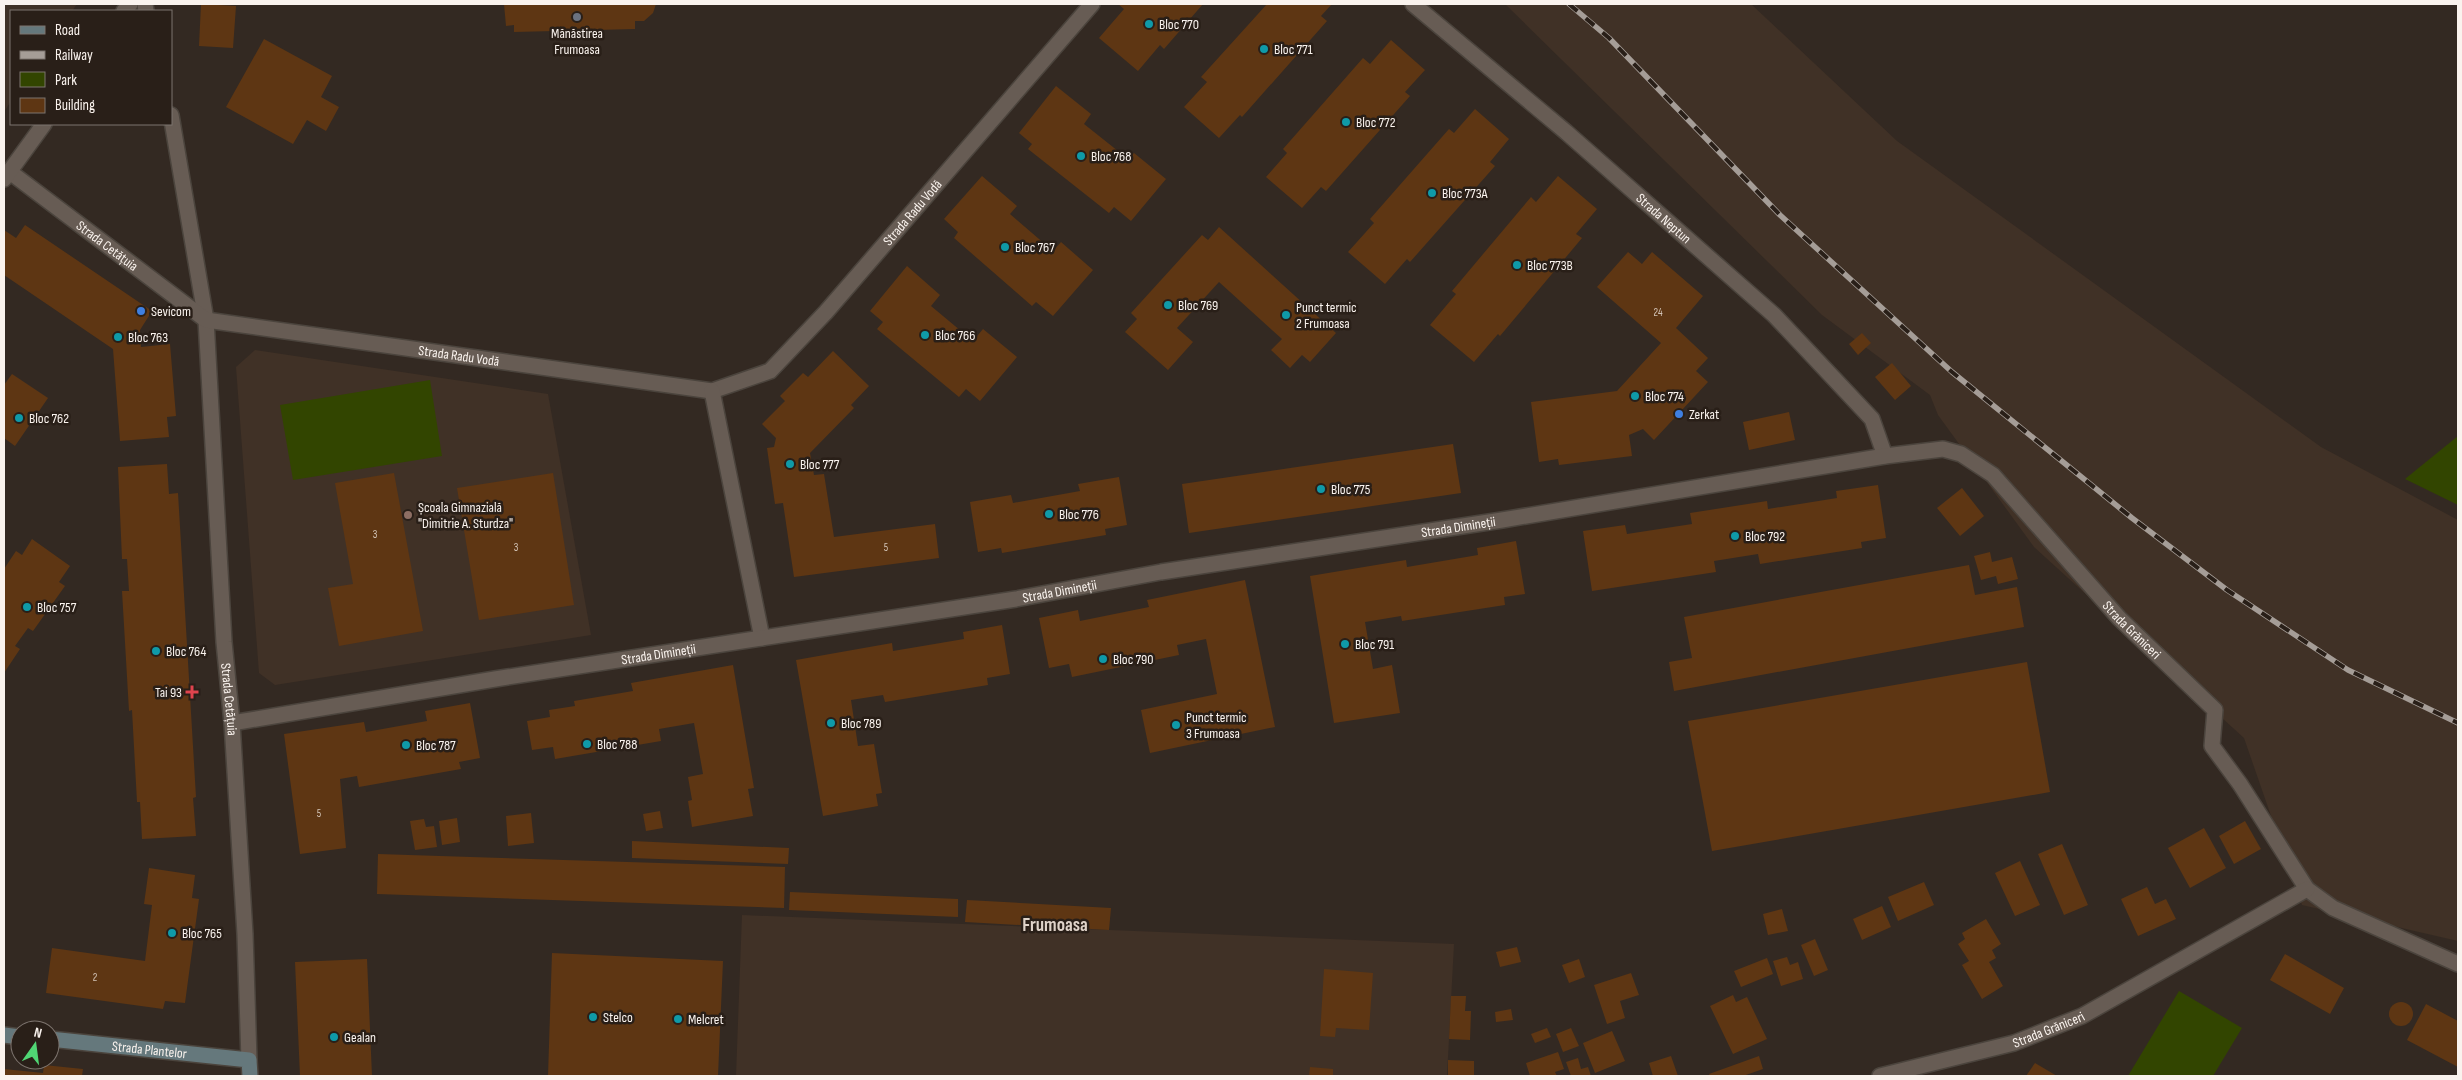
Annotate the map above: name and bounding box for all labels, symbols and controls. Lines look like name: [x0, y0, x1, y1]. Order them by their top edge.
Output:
legend: [10, 10, 172, 125]
marker: Mănăstirea Frumoasa: [571, 11, 583, 23]
place label: Bloc 770: [1159, 16, 1199, 33]
marker: Bloc 770: [1143, 18, 1155, 30]
text: Road: [55, 21, 80, 40]
place label: Mănăstirea Frumoasa: [551, 25, 603, 58]
place label: Bloc 771: [1274, 41, 1313, 58]
marker: Bloc 771: [1258, 43, 1270, 55]
text: Railway: [55, 46, 93, 65]
text: Park: [55, 71, 77, 90]
text: Building: [55, 96, 95, 115]
place label: Bloc 772: [1356, 114, 1396, 131]
marker: Bloc 772: [1340, 116, 1352, 128]
place label: Bloc 768: [1091, 148, 1131, 165]
marker: Bloc 768: [1075, 150, 1087, 162]
street label: Strada Radu Vodă: [879, 176, 946, 249]
place label: Bloc 773A: [1442, 185, 1489, 202]
marker: Bloc 773A: [1426, 187, 1438, 199]
street label: Strada Neptun: [1633, 190, 1695, 247]
street label: Strada Cetățuia: [73, 217, 141, 275]
place label: Bloc 767: [1015, 239, 1055, 256]
marker: Bloc 767: [999, 241, 1011, 253]
place label: Bloc 773B: [1527, 257, 1573, 274]
marker: Bloc 773B: [1511, 259, 1523, 271]
place label: Bloc 769: [1178, 297, 1218, 314]
marker: Bloc 769: [1162, 299, 1174, 311]
place label: Punct termic 2 Frumoasa: [1296, 299, 1357, 332]
place label: Sevicom: [151, 303, 191, 320]
marker: Sevicom: [135, 305, 147, 317]
house number: 24: [1653, 306, 1663, 319]
marker: Punct termic 2 Frumoasa: [1280, 309, 1292, 321]
place label: Bloc 766: [935, 327, 975, 344]
place label: Bloc 763: [128, 329, 168, 346]
marker: Bloc 766: [919, 329, 931, 341]
marker: Bloc 763: [112, 331, 124, 343]
street label: Strada Radu Vodă: [417, 342, 500, 370]
place label: Bloc 774: [1645, 388, 1684, 405]
marker: Bloc 774: [1629, 390, 1641, 402]
place label: Zerkat: [1689, 406, 1719, 423]
marker: Zerkat: [1673, 408, 1685, 420]
place label: Bloc 762: [29, 410, 69, 427]
marker: Bloc 762: [13, 412, 25, 424]
place label: Bloc 777: [800, 456, 840, 473]
marker: Bloc 777: [784, 458, 796, 470]
place label: Bloc 775: [1331, 481, 1371, 498]
marker: Bloc 775: [1315, 483, 1327, 495]
place label: Școala Gimnazială "Dimitrie A. Sturdza": [418, 499, 513, 532]
place label: Bloc 776: [1059, 506, 1099, 523]
marker: Bloc 776: [1043, 508, 1055, 520]
marker: Școala Gimnazială "Dimitrie A. Sturdza": [402, 509, 414, 521]
street label: Strada Dimineții: [1420, 513, 1497, 541]
house number: 3: [373, 528, 378, 541]
place label: Bloc 792: [1745, 528, 1785, 545]
marker: Bloc 792: [1729, 530, 1741, 542]
house number: 3: [514, 541, 519, 554]
house number: 5: [884, 541, 888, 554]
street label: Strada Dimineții: [1021, 576, 1098, 607]
street label: Strada Grăniceri: [2099, 598, 2164, 663]
place label: Bloc 757: [37, 599, 77, 616]
marker: Bloc 757: [21, 601, 33, 613]
place label: Bloc 791: [1355, 636, 1394, 653]
marker: Bloc 791: [1339, 638, 1351, 650]
street label: Strada Dimineții: [620, 640, 697, 669]
place label: Bloc 764: [166, 643, 206, 660]
marker: Bloc 764: [150, 645, 162, 657]
place label: Bloc 790: [1113, 651, 1154, 668]
marker: Bloc 790: [1097, 653, 1109, 665]
street label: Strada Cetățuia: [217, 662, 241, 736]
place label: Tai 93: [155, 684, 182, 701]
marker: Tai 93: [186, 686, 198, 698]
place label: Punct termic 3 Frumoasa: [1186, 709, 1247, 742]
place label: Bloc 789: [841, 715, 881, 732]
marker: Bloc 789: [825, 717, 837, 729]
marker: Punct termic 3 Frumoasa: [1170, 719, 1182, 731]
place label: Bloc 788: [597, 736, 637, 753]
place label: Bloc 787: [416, 737, 456, 754]
marker: Bloc 788: [581, 738, 593, 750]
marker: Bloc 787: [400, 739, 412, 751]
house number: 5: [317, 807, 321, 820]
district label: Frumoasa: [1022, 914, 1088, 937]
place label: Bloc 765: [182, 925, 222, 942]
marker: Bloc 765: [166, 927, 178, 939]
house number: 2: [93, 971, 98, 984]
street label: Strada Grăniceri: [2010, 1008, 2088, 1052]
place label: Stelco: [603, 1009, 633, 1026]
marker: Stelco: [587, 1011, 599, 1023]
place label: Melcret: [688, 1011, 724, 1028]
marker: Melcret: [672, 1013, 684, 1025]
north arrow: [10, 1020, 60, 1070]
text: N: [32, 1024, 44, 1042]
place label: Gealan: [344, 1029, 376, 1046]
marker: Gealan: [328, 1031, 340, 1043]
street label: Strada Plantelor: [111, 1038, 188, 1062]

